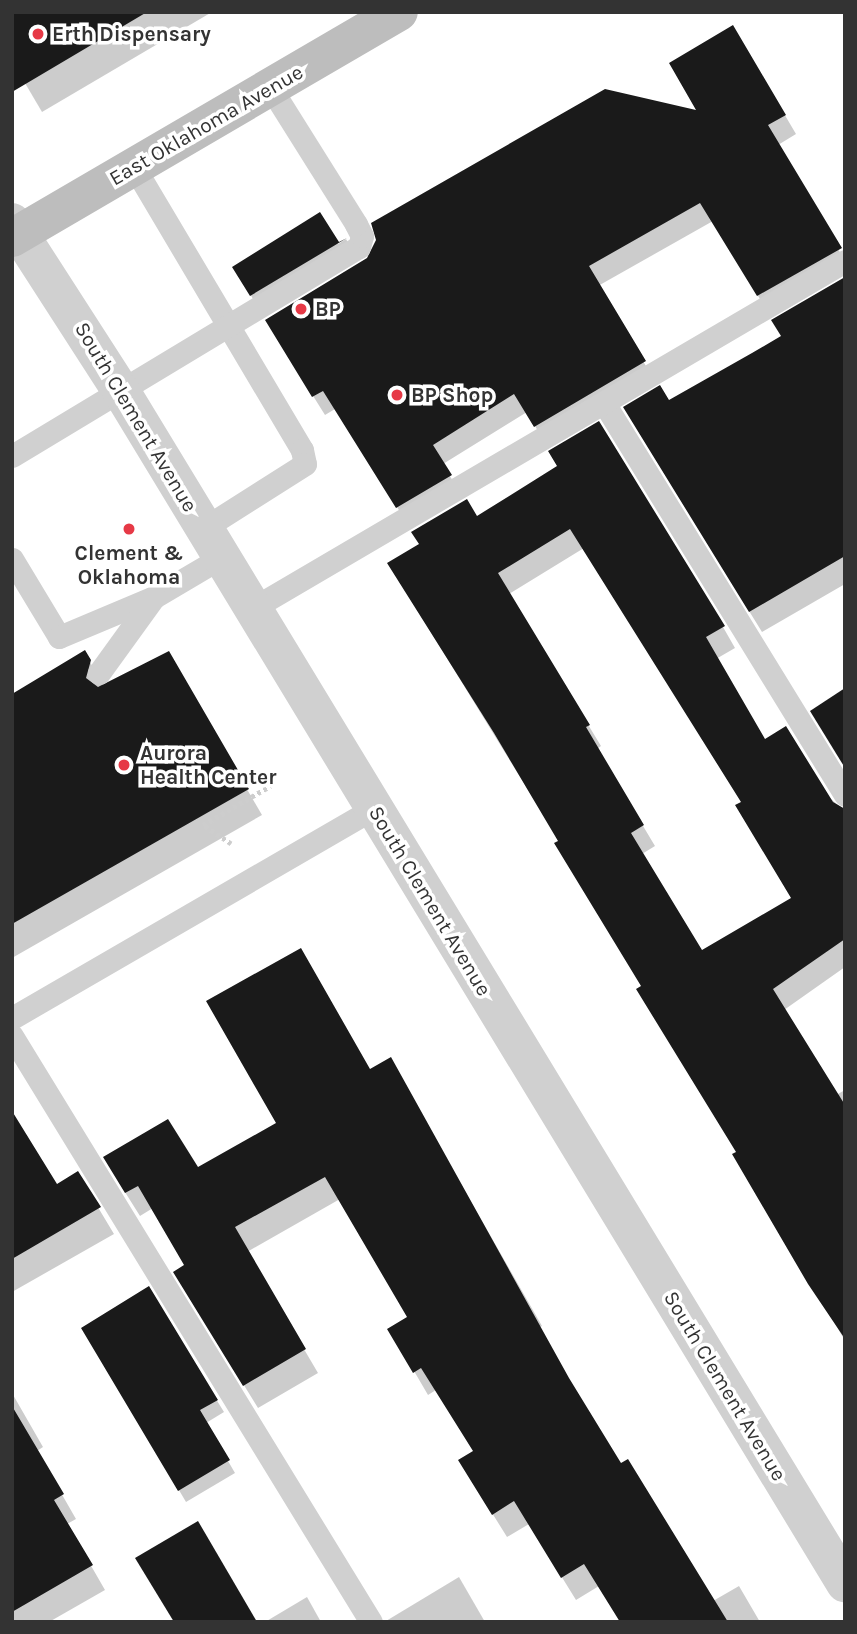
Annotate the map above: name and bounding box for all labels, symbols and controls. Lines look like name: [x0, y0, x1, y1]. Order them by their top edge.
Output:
place label: Erth Dispensary: [52, 21, 211, 47]
marker: Erth Dispensary: [30, 26, 46, 42]
street label: East Oklahoma Avenue: [105, 59, 307, 191]
place label: BP: [315, 296, 341, 322]
marker: BP: [293, 301, 309, 317]
street label: South Clement Avenue: [69, 317, 203, 517]
place label: BP Shop: [411, 382, 493, 408]
marker: BP Shop: [389, 387, 405, 403]
marker: Clement & Oklahoma: [121, 521, 137, 537]
place label: Clement & Oklahoma: [75, 540, 183, 590]
place label: Aurora Health Center: [140, 740, 276, 790]
marker: Aurora Health Center: [114, 755, 134, 775]
street label: South Clement Avenue: [363, 801, 497, 1001]
street label: South Clement Avenue: [658, 1286, 792, 1486]

